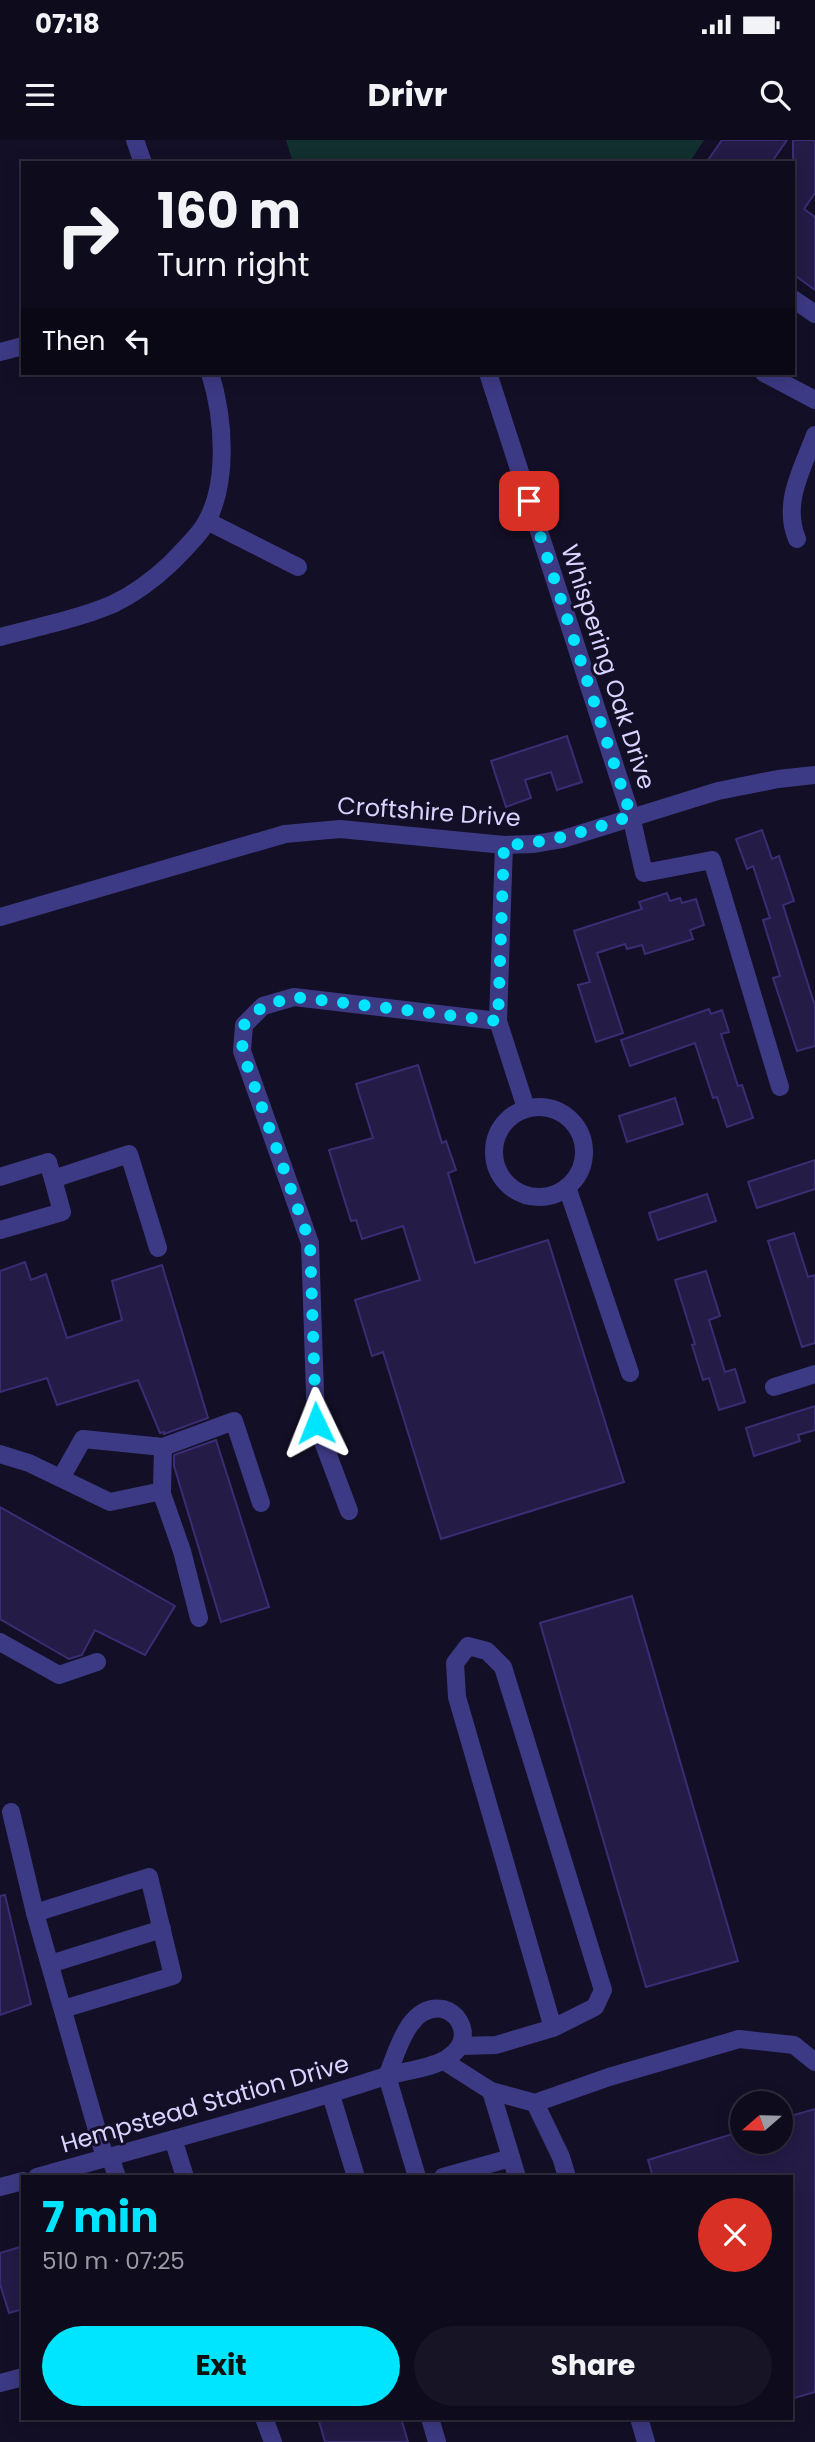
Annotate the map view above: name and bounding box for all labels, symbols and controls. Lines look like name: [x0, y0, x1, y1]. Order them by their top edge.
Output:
text: 07:18: [35, 6, 100, 42]
text: Drivr: [367, 72, 448, 117]
icon: menu: [21, 76, 59, 114]
icon: search: [756, 76, 794, 114]
text: 160 m: [157, 177, 301, 245]
icon: right: [42, 189, 133, 280]
text: Turn right: [157, 242, 309, 287]
icon: left: [119, 322, 157, 360]
text: Then: [42, 323, 105, 359]
pin: [499, 471, 559, 531]
icon: arrive: [510, 482, 548, 520]
street label: Whispering Oak Drive: [553, 540, 664, 793]
street label: Croftshire Drive: [336, 789, 522, 834]
position arrow: [279, 1386, 353, 1460]
street label: Hempstead Station Drive: [57, 2047, 353, 2161]
north arrow: [730, 2091, 793, 2154]
map controls: [730, 2091, 793, 2154]
text: 7 min: [42, 2188, 159, 2247]
button: close: [698, 2198, 772, 2272]
text: 510 m · 07:25: [42, 2245, 185, 2277]
button: Exit: [42, 2326, 400, 2406]
button: Share: [414, 2326, 772, 2406]

